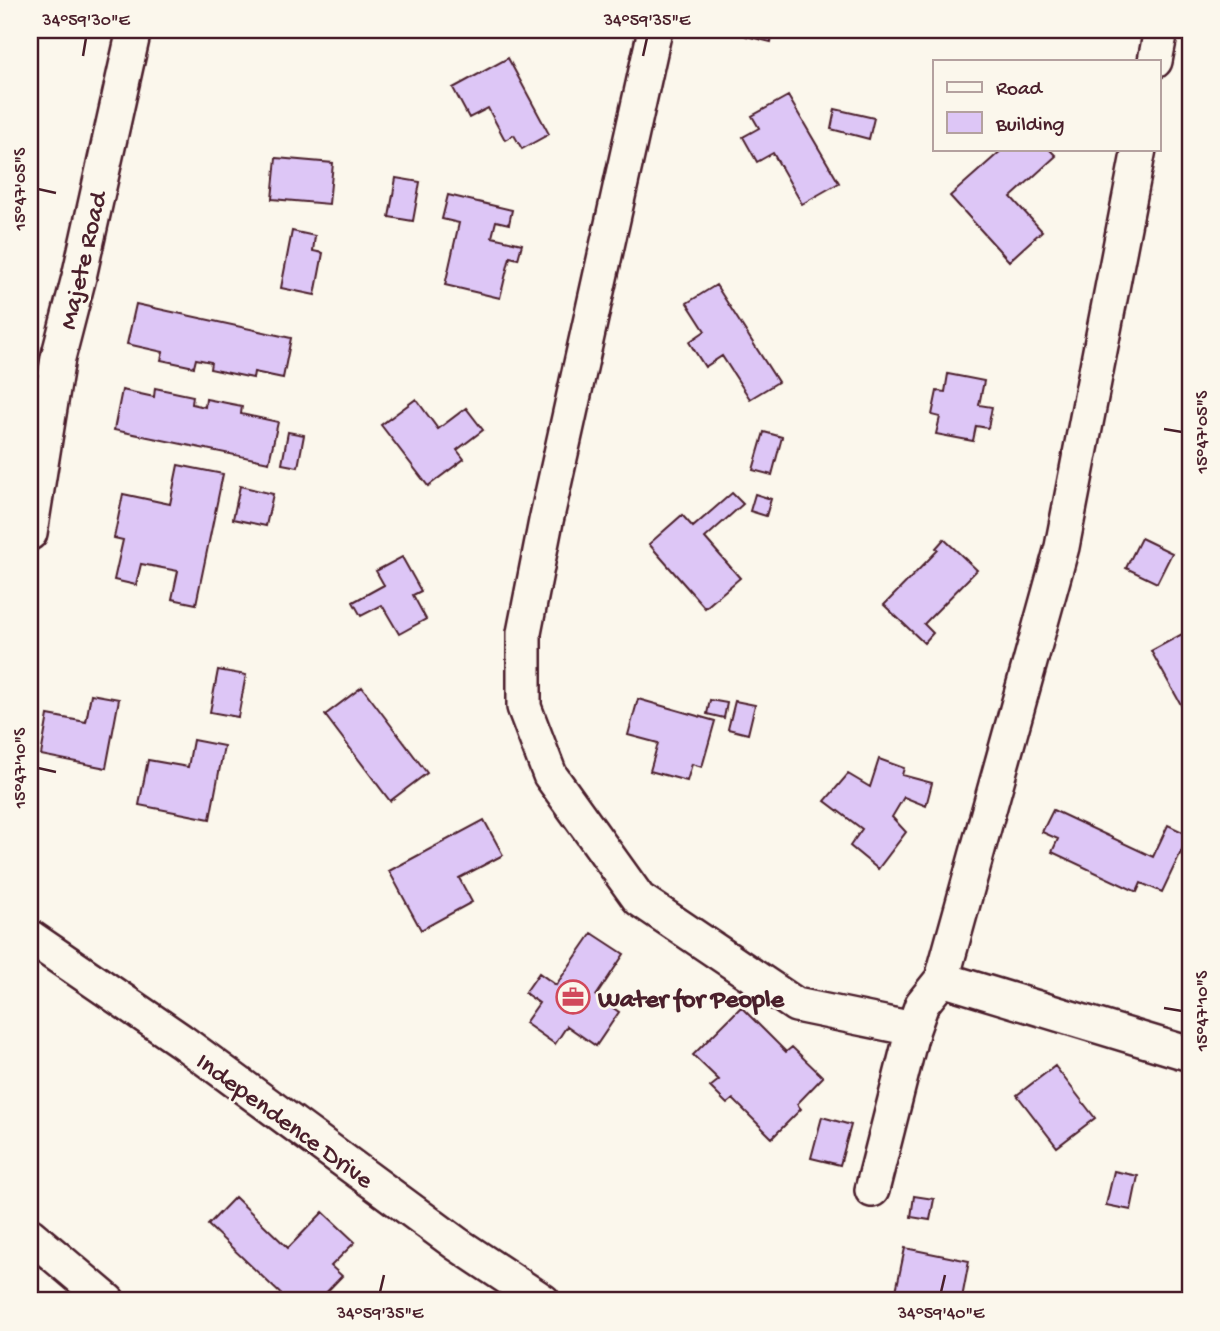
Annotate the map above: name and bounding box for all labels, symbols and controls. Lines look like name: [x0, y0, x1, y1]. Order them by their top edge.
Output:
text: 34°59'30"E: [41, 11, 130, 32]
text: 34°59'35"E: [603, 11, 691, 32]
legend: [933, 60, 1160, 150]
text: Road: [996, 78, 1044, 103]
text: Building: [995, 114, 1065, 139]
text: 15°47'05"S: [11, 147, 32, 231]
street label: Majete Road: [54, 187, 117, 333]
text: 15°47'05"S: [1193, 390, 1214, 474]
text: 15°47'10"S: [11, 727, 32, 809]
text: 15°47'10"S: [1193, 970, 1214, 1052]
office icon: Water for People: [554, 978, 592, 1016]
place label: Water for People: [597, 986, 786, 1017]
street label: Independence Drive: [189, 1048, 379, 1198]
text: 34°59'35"E: [336, 1304, 424, 1325]
text: 34°59'40"E: [897, 1304, 985, 1325]

